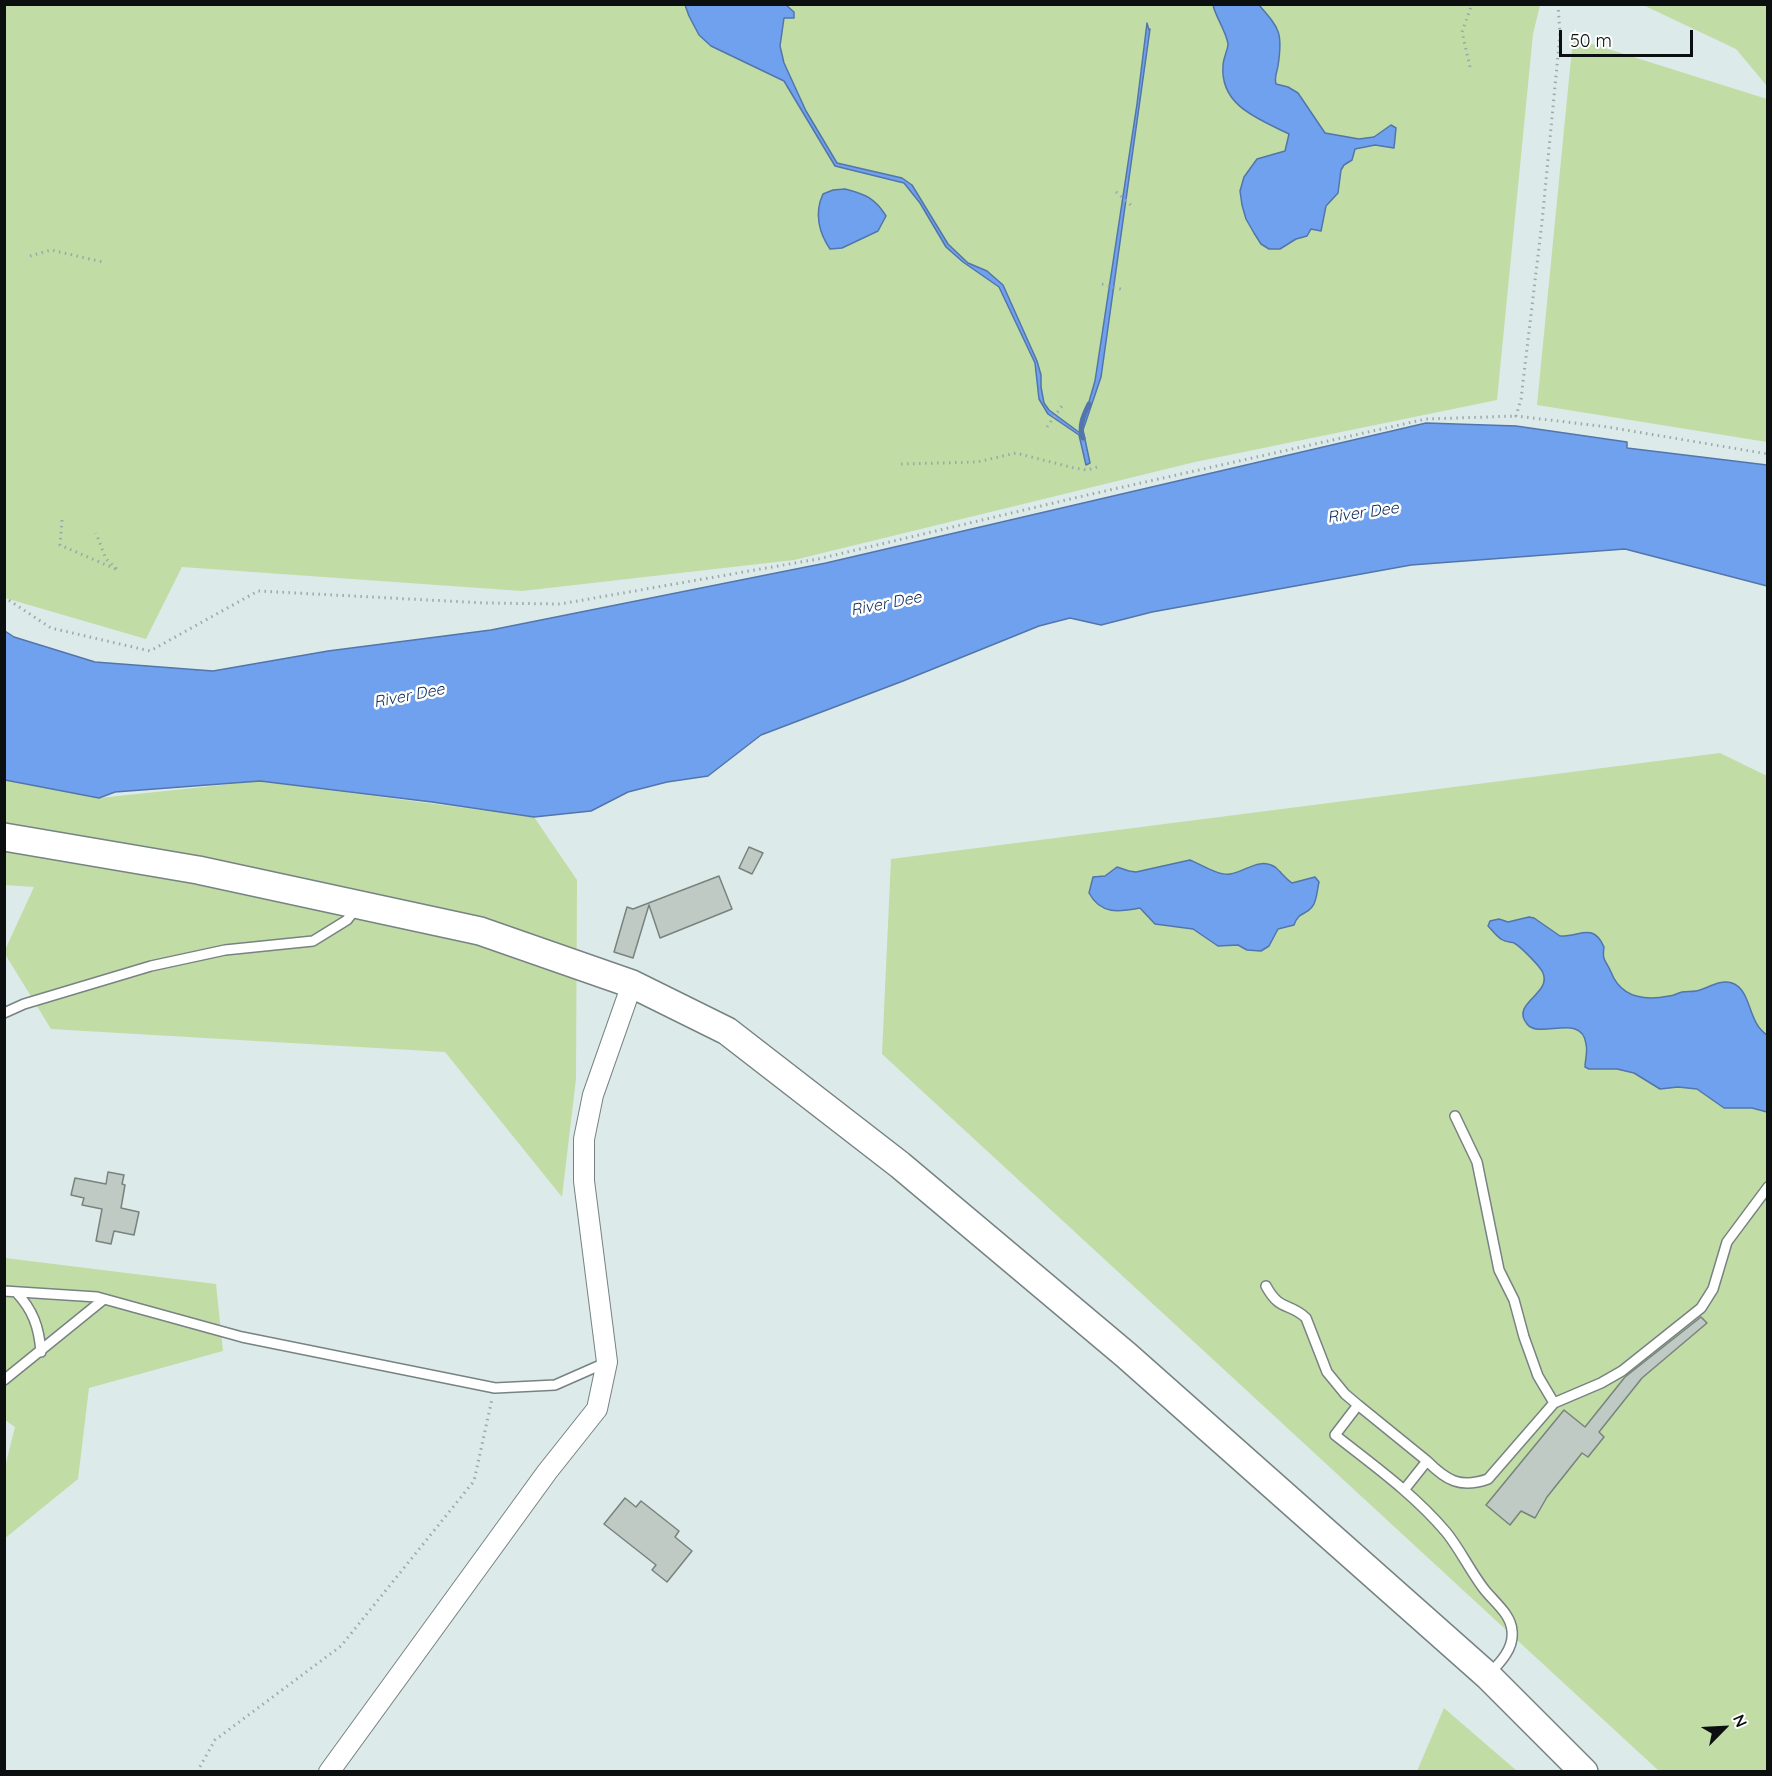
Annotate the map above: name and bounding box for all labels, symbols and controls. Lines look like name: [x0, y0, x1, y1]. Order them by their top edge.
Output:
scale bar: [1562, 18, 1696, 56]
text: 50 m: [1570, 29, 1612, 52]
water label: River Dee: [1326, 498, 1400, 528]
water label: River Dee: [849, 588, 923, 620]
water label: River Dee: [372, 680, 446, 712]
north arrow: [1694, 1698, 1754, 1758]
text: N: [1729, 1711, 1752, 1730]

